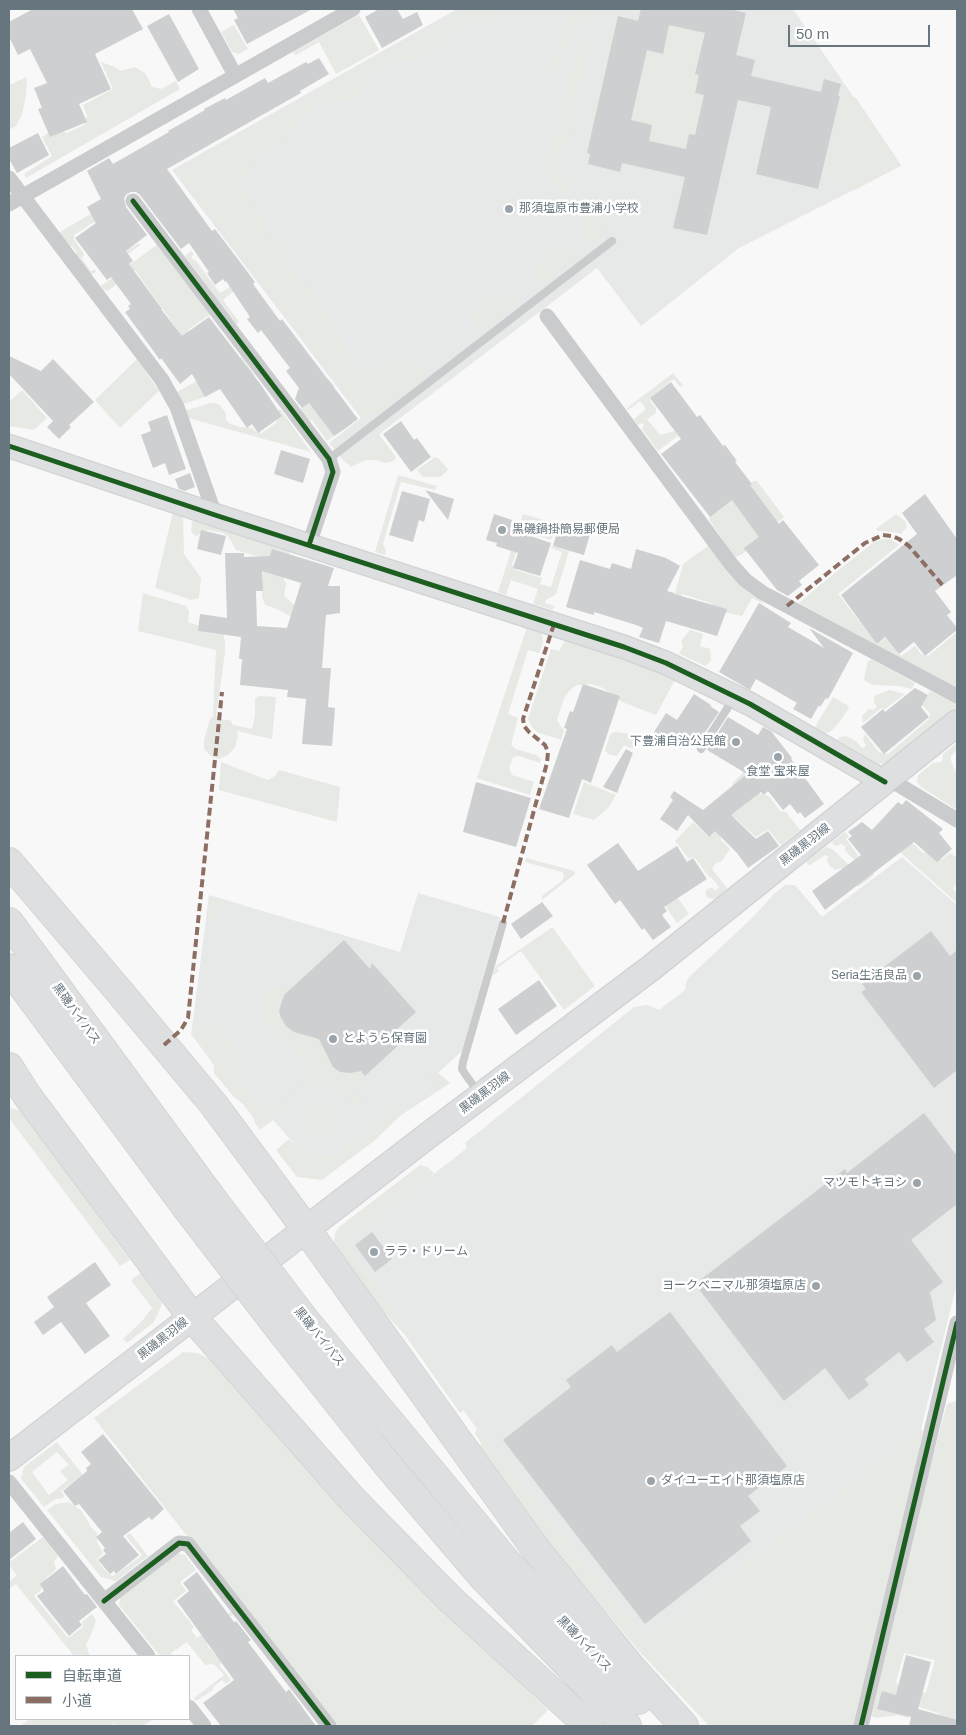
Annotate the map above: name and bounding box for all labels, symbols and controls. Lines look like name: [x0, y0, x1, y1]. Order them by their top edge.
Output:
scale bar: [791, 15, 934, 47]
text: 50 m: [796, 25, 829, 42]
place label: 那須塩原市豊浦小学校: [519, 202, 639, 216]
marker: 那須塩原市豊浦小学校: [503, 203, 515, 215]
place label: 黒磯鍋掛簡易郵便局: [512, 523, 620, 537]
marker: 黒磯鍋掛簡易郵便局: [496, 524, 508, 536]
place label: 下豊浦自治公民館: [630, 735, 726, 749]
marker: 下豊浦自治公民館: [730, 736, 742, 748]
marker: 食堂 宝来屋: [772, 751, 784, 763]
place label: 食堂 宝来屋: [746, 765, 810, 779]
street label: 黒磯黒羽線: [777, 821, 833, 869]
place label: Seria生活良品: [831, 969, 907, 983]
marker: Seria生活良品: [911, 970, 923, 982]
street label: 黒磯バイパス: [49, 981, 103, 1047]
place label: とようら保育園: [343, 1032, 427, 1046]
marker: とようら保育園: [327, 1033, 339, 1045]
street label: 黒磯黒羽線: [457, 1069, 513, 1117]
place label: マツモトキヨシ: [823, 1176, 907, 1190]
marker: マツモトキヨシ: [911, 1177, 923, 1189]
place label: ララ・ドリーム: [384, 1245, 468, 1259]
marker: ララ・ドリーム: [368, 1246, 380, 1258]
place label: ヨークベニマル那須塩原店: [662, 1279, 806, 1293]
marker: ヨークベニマル那須塩原店: [810, 1280, 822, 1292]
street label: 黒磯バイパス: [291, 1304, 347, 1370]
street label: 黒磯黒羽線: [135, 1315, 191, 1363]
place label: ダイユーエイト那須塩原店: [661, 1474, 805, 1488]
marker: ダイユーエイト那須塩原店: [645, 1475, 657, 1487]
street label: 黒磯バイパス: [554, 1613, 614, 1675]
legend: [15, 1655, 190, 1720]
text: 自転車道: [62, 1667, 122, 1684]
text: 小道: [62, 1692, 92, 1709]

